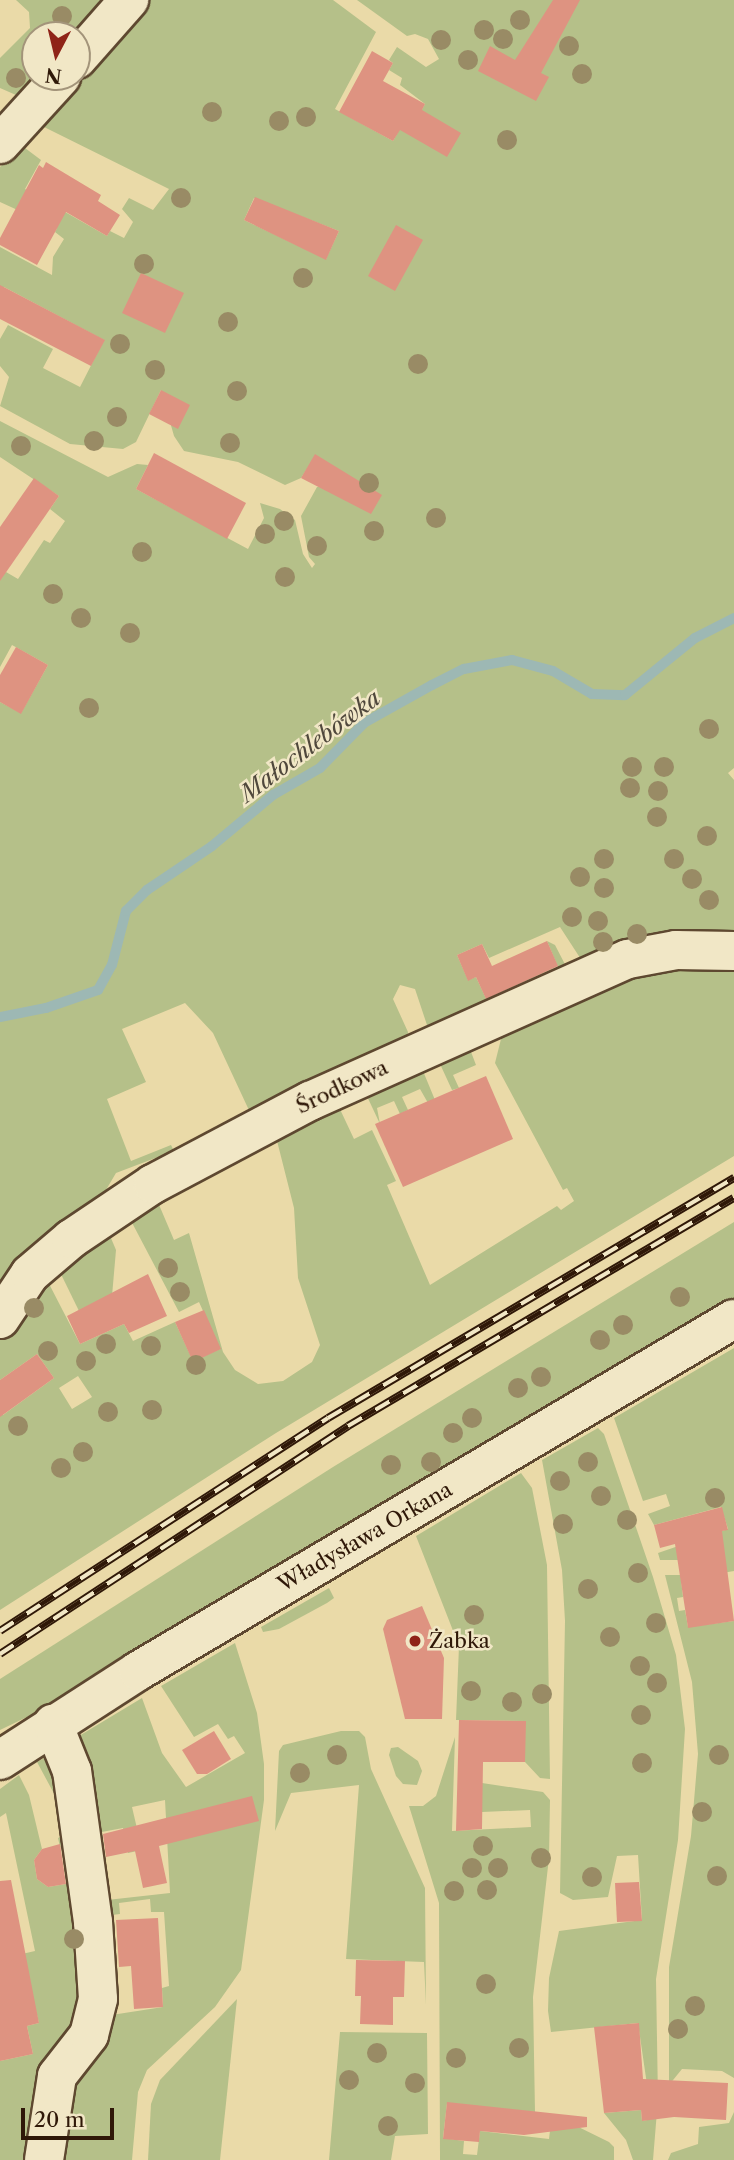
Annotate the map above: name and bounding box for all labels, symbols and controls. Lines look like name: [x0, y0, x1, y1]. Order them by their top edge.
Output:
north arrow: [21, 21, 91, 91]
text: N: [44, 63, 63, 88]
water label: Małochlebówka: [234, 684, 386, 808]
street label: Środkowa: [292, 1055, 392, 1119]
street label: Władysława Orkana: [273, 1477, 457, 1597]
place label: Żabka: [429, 1628, 490, 1654]
marker: Żabka: [407, 1633, 423, 1649]
scale bar: [24, 2094, 117, 2138]
text: 20 m: [34, 2107, 85, 2132]

